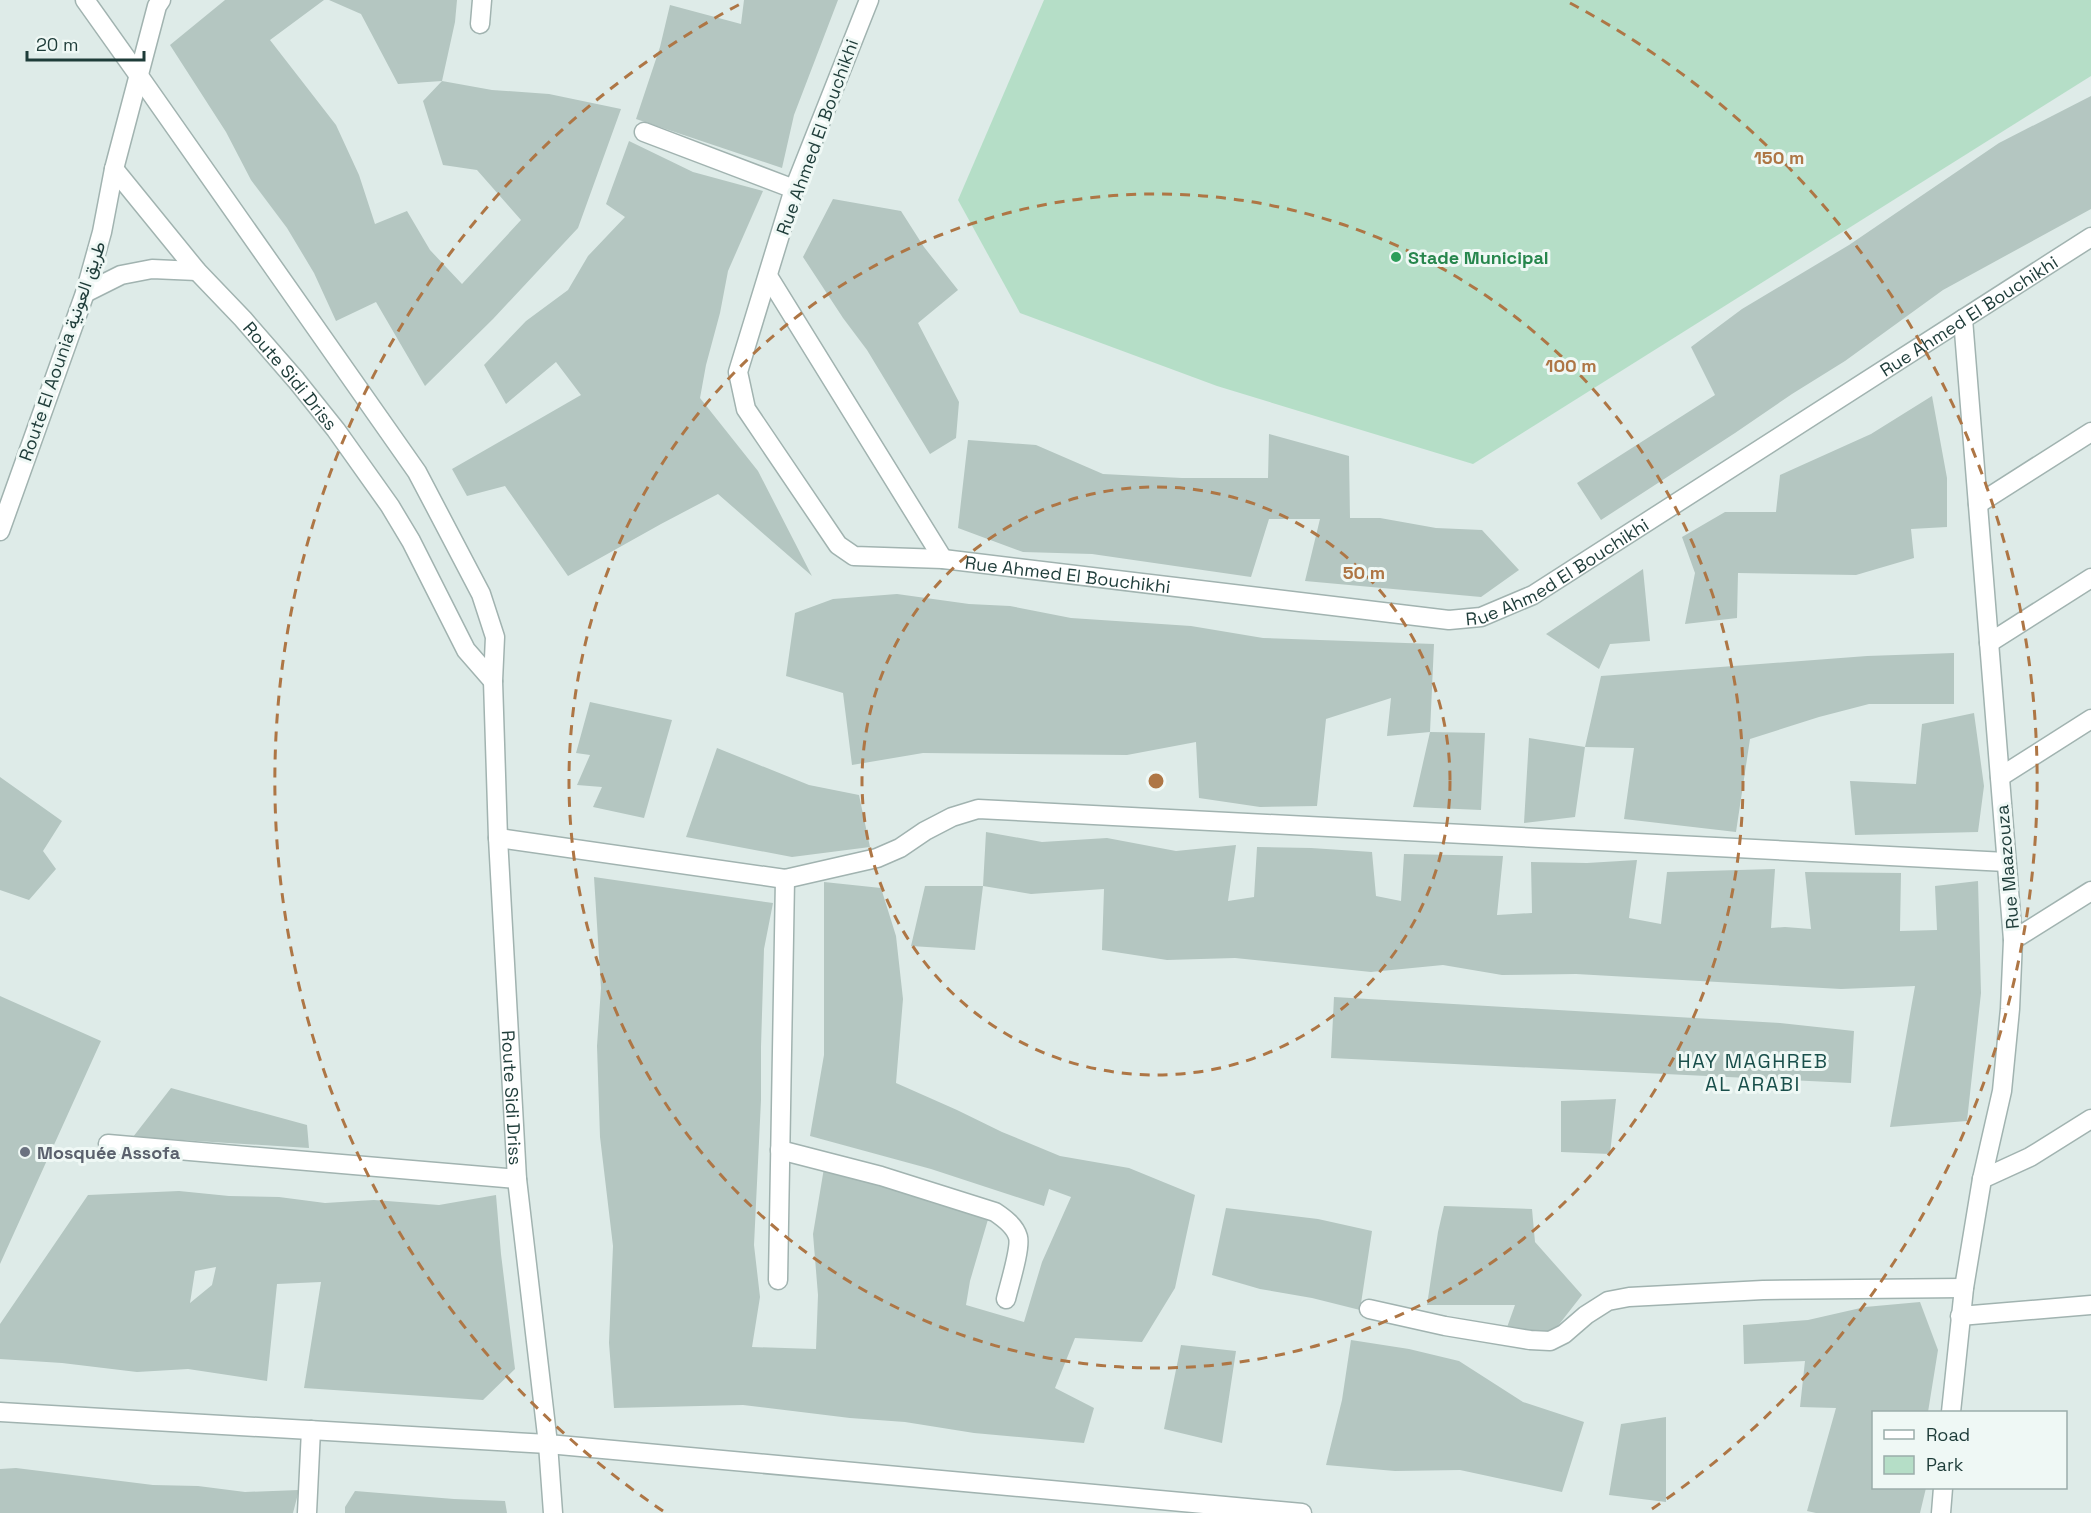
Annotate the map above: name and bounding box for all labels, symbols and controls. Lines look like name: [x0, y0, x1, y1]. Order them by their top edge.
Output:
scale bar: [27, 24, 144, 62]
text: 20 m: [36, 33, 79, 56]
street label: Rue Ahmed El Bouchikhi: [771, 36, 863, 238]
text: 150 m: [1754, 146, 1804, 169]
street label: Route El Aounia طريق العونية: [14, 238, 110, 464]
place label: Stade Municipal: [1408, 246, 1549, 269]
marker: Stade Municipal: [1389, 250, 1403, 264]
street label: Rue Ahmed El Bouchikhi: [1875, 250, 2062, 381]
street label: Route Sidi Driss: [239, 316, 343, 435]
text: 100 m: [1545, 354, 1597, 377]
street label: Rue Ahmed El Bouchikhi: [1465, 512, 1653, 630]
street label: Rue Ahmed El Bouchikhi: [964, 550, 1172, 598]
text: 50 m: [1343, 561, 1385, 584]
centre of rings: [1146, 771, 1166, 791]
street label: Rue Maazouza: [1990, 804, 2024, 930]
street label: Route Sidi Driss: [497, 1030, 528, 1166]
district label: HAY MAGHREB AL ARABI: [1678, 1048, 1828, 1097]
place label: Mosquée Assofa: [37, 1141, 181, 1164]
marker: Mosquée Assofa: [18, 1145, 32, 1159]
legend: [1872, 1411, 2067, 1489]
text: Road: [1926, 1423, 1970, 1446]
text: Park: [1926, 1453, 1964, 1476]

